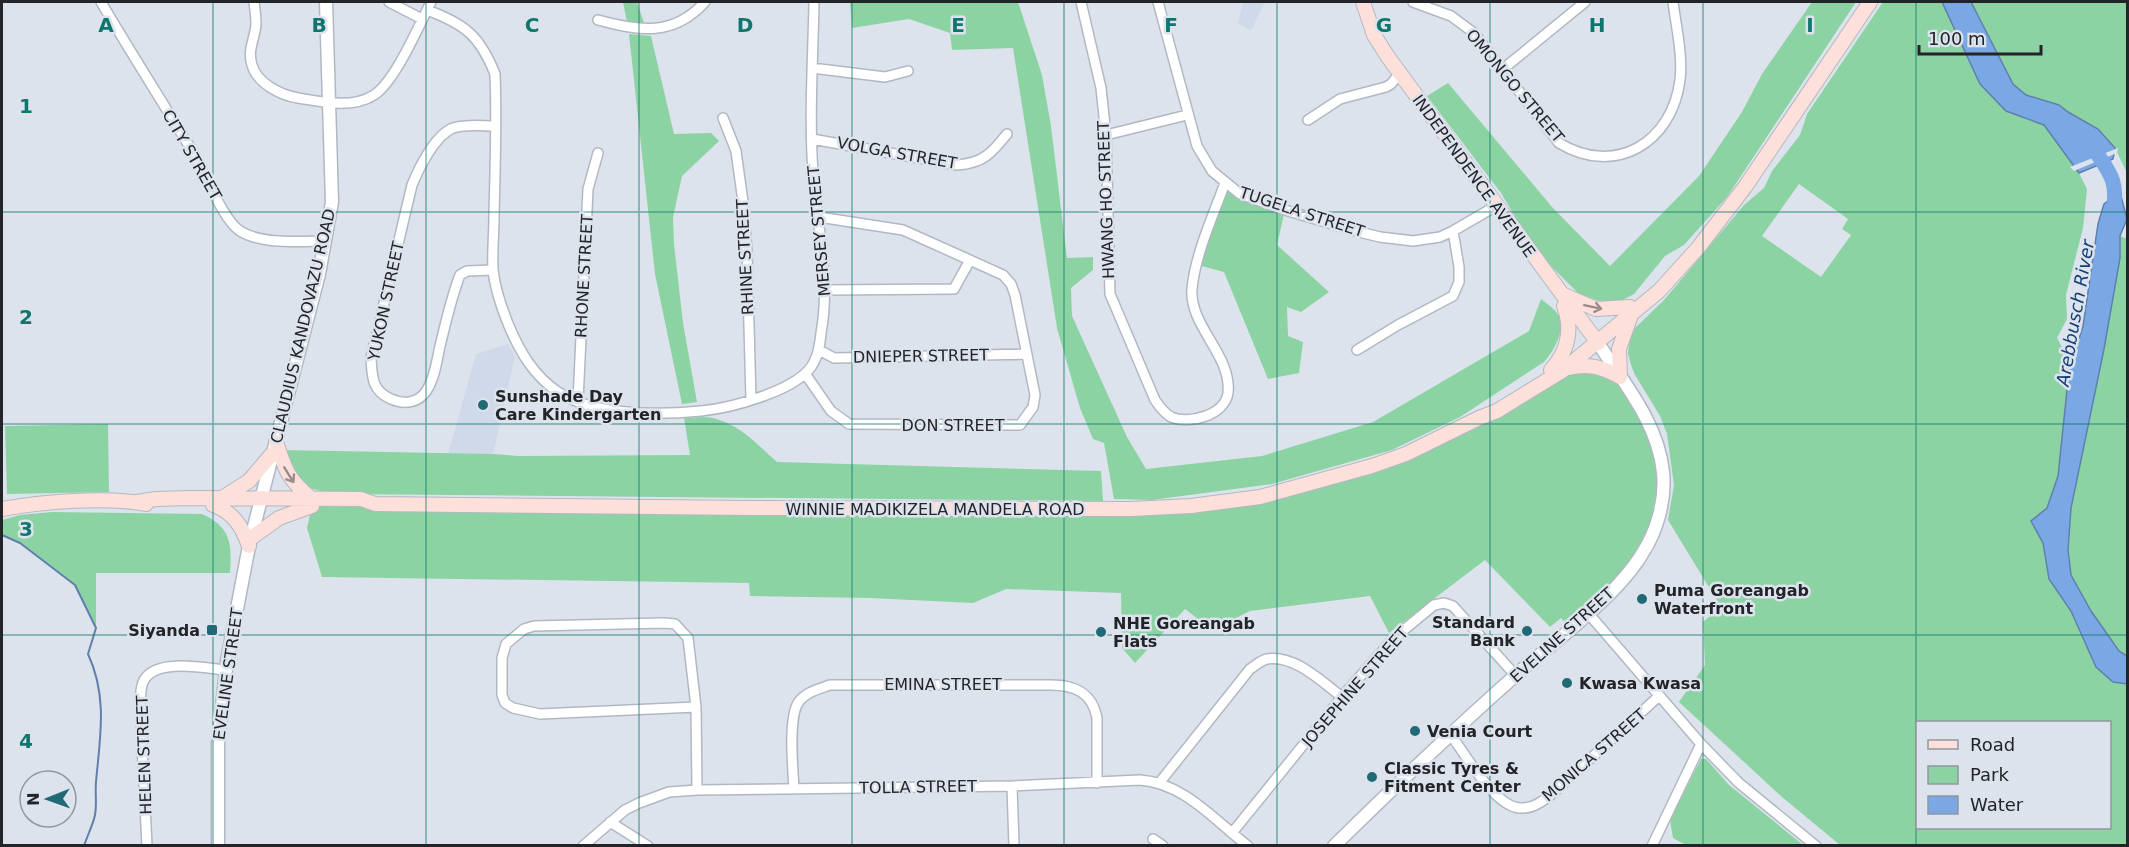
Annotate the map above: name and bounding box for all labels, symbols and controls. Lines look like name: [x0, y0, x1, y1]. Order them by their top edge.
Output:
text: A: [98, 13, 114, 37]
text: B: [311, 13, 327, 37]
text: C: [525, 13, 539, 37]
text: D: [737, 13, 753, 37]
text: E: [951, 13, 965, 37]
text: F: [1164, 13, 1178, 37]
text: G: [1376, 13, 1392, 37]
text: H: [1589, 13, 1605, 37]
text: I: [1806, 13, 1814, 37]
scale bar: [1919, 18, 2040, 56]
street label: OMONGO STREET: [1462, 25, 1568, 147]
text: 100 m: [1928, 28, 1986, 49]
street label: INDEPENDENCE AVENUE: [1409, 91, 1539, 261]
text: 1: [19, 94, 33, 118]
street label: CITY STREET: [158, 106, 226, 204]
street label: HWANG HO STREET: [1094, 120, 1118, 279]
street label: VOLGA STREET: [835, 133, 959, 173]
street label: MERSEY STREET: [804, 165, 834, 297]
street label: TUGELA STREET: [1236, 183, 1367, 241]
street label: RHINE STREET: [732, 198, 758, 315]
street label: CLAUDIUS KANDOVAZU ROAD: [267, 207, 339, 445]
street label: RHONE STREET: [571, 213, 597, 338]
water label: Arebbusch River: [2052, 237, 2098, 389]
street label: YUKON STREET: [364, 239, 408, 364]
one-way arrow: [1583, 302, 1602, 313]
text: 2: [19, 305, 33, 329]
street label: DNIEPER STREET: [853, 345, 989, 367]
place label: Sunshade Day Care Kindergarten: [495, 387, 661, 424]
marker: Sunshade Day Care Kindergarten: [476, 398, 490, 412]
street label: DON STREET: [901, 416, 1005, 435]
one-way arrow: [283, 466, 295, 483]
street label: WINNIE MADIKIZELA MANDELA ROAD: [786, 500, 1084, 519]
text: 3: [19, 517, 33, 541]
place label: Puma Goreangab Waterfront: [1654, 581, 1809, 618]
street label: EVELINE STREET: [1506, 583, 1618, 687]
marker: Puma Goreangab Waterfront: [1635, 592, 1649, 606]
street label: EVELINE STREET: [209, 607, 247, 741]
place label: Standard Bank: [1432, 613, 1515, 650]
place label: NHE Goreangab Flats: [1113, 614, 1255, 651]
place label: Siyanda: [128, 621, 200, 640]
marker: Siyanda: [205, 623, 219, 637]
street label: JOSEPHINE STREET: [1297, 623, 1412, 751]
marker: Standard Bank: [1520, 624, 1534, 638]
marker: NHE Goreangab Flats: [1094, 625, 1108, 639]
place label: Kwasa Kwasa: [1579, 674, 1701, 693]
street label: EMINA STREET: [884, 675, 1002, 694]
marker: Kwasa Kwasa: [1560, 676, 1574, 690]
street label: HELEN STREET: [132, 695, 156, 815]
street label: MONICA STREET: [1538, 705, 1650, 805]
legend: [1916, 721, 2111, 829]
place label: Venia Court: [1427, 722, 1533, 741]
marker: Venia Court: [1408, 724, 1422, 738]
text: 4: [19, 729, 33, 753]
text: Road: [1970, 734, 2015, 755]
place label: Classic Tyres & Fitment Center: [1384, 759, 1521, 796]
text: Park: [1970, 764, 2009, 785]
north arrow: [18, 769, 78, 829]
marker: Classic Tyres & Fitment Center: [1365, 770, 1379, 784]
street label: TOLLA STREET: [858, 776, 977, 798]
text: N: [24, 792, 43, 806]
text: Water: [1970, 794, 2024, 815]

